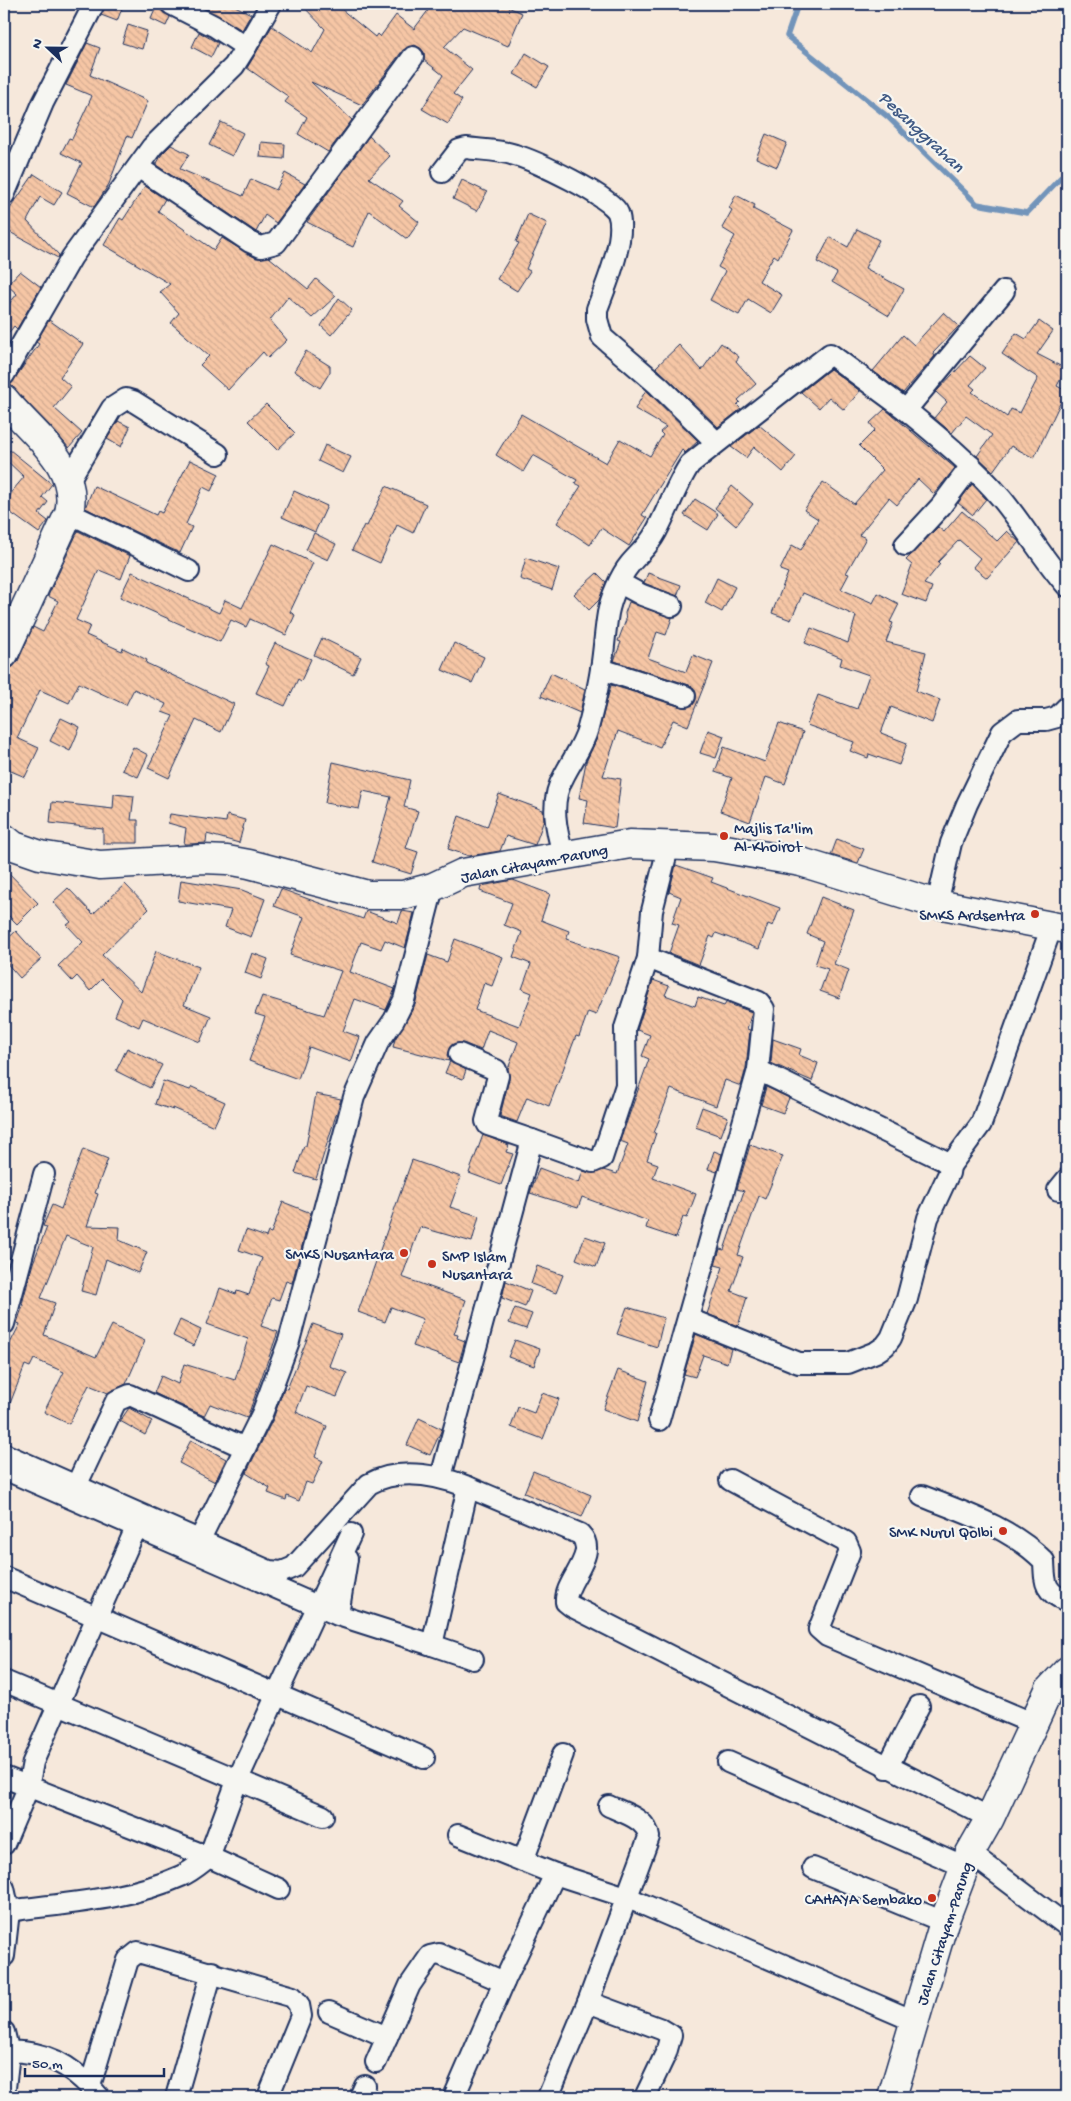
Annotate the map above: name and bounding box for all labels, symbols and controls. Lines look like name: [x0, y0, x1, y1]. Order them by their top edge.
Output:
north arrow: [22, 22, 72, 72]
text: N: [29, 37, 48, 51]
water label: Pesanggrahan: [873, 88, 968, 178]
place label: Majlis Ta'lim Al-Khoirot: [734, 821, 813, 858]
marker: Majlis Ta'lim Al-Khoirot: [718, 830, 730, 842]
street label: Jalan Citayam-Parung: [460, 842, 610, 889]
place label: SMKS Ardsentra: [919, 908, 1026, 927]
marker: SMKS Ardsentra: [1029, 908, 1041, 920]
place label: SMKS Nusantara: [285, 1247, 395, 1266]
marker: SMKS Nusantara: [398, 1247, 410, 1259]
place label: SMP Islam Nusantara: [442, 1249, 513, 1286]
marker: SMP Islam Nusantara: [426, 1258, 438, 1270]
place label: SMK Nurul Qolbi: [889, 1525, 993, 1544]
marker: SMK Nurul Qolbi: [997, 1525, 1009, 1537]
street label: Jalan Citayam-Parung: [914, 1860, 978, 2008]
place label: CAHAYA Sembako: [805, 1892, 922, 1911]
marker: CAHAYA Sembako: [926, 1892, 938, 1904]
scale bar: [25, 2046, 164, 2078]
text: 50 m: [32, 2056, 63, 2074]

